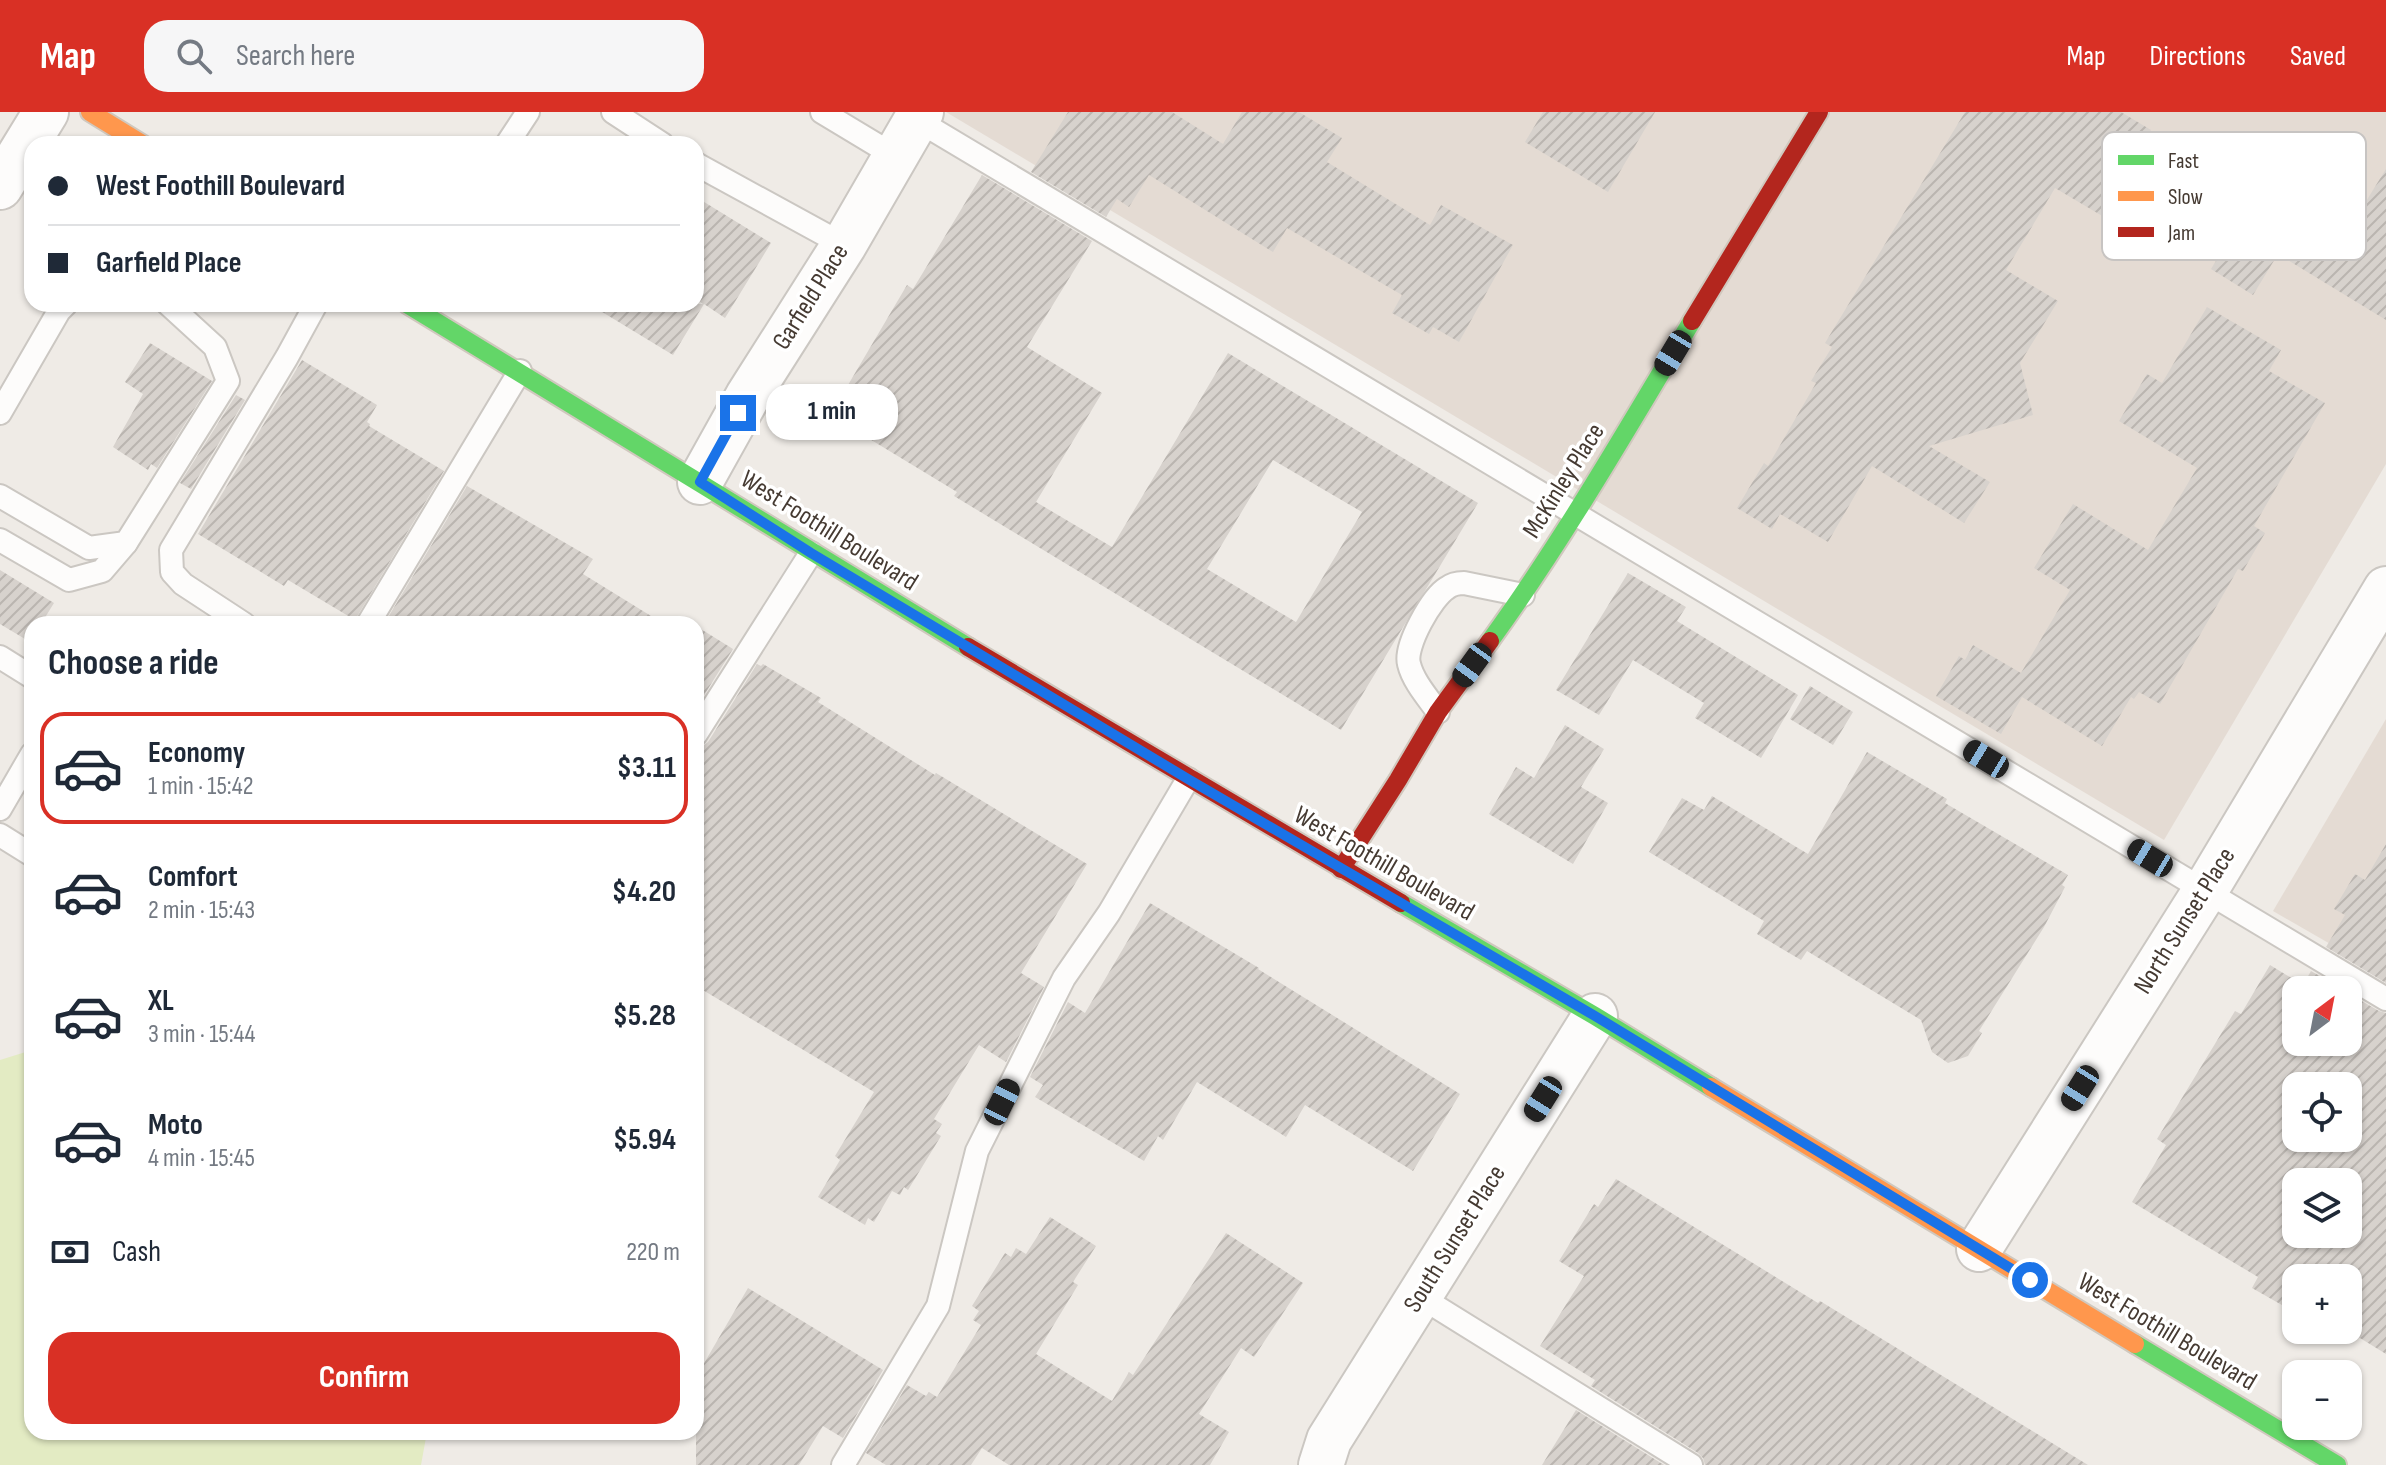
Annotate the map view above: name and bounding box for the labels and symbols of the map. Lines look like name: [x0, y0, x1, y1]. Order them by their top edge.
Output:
legend: [2102, 132, 2366, 260]
text: Fast: [2168, 148, 2199, 175]
text: Slow: [2168, 184, 2203, 211]
text: Jam: [2167, 220, 2195, 247]
street label: Garfield Place: [766, 238, 856, 356]
car: [1650, 326, 1696, 380]
callout: 1 min: [766, 385, 898, 441]
route end: [720, 395, 756, 431]
street label: McKinley Place: [1517, 418, 1611, 544]
street label: West Foothill Boulevard: [735, 464, 923, 598]
car: [1448, 639, 1496, 691]
car: [1959, 736, 2013, 782]
street label: West Foothill Boulevard: [1288, 800, 1480, 928]
car: [2123, 835, 2177, 881]
street label: North Sunset Place: [2128, 842, 2242, 1000]
north arrow: [2282, 976, 2362, 1056]
car: [2057, 1061, 2103, 1115]
car: [1520, 1072, 1566, 1126]
car: [981, 1075, 1023, 1129]
street label: South Sunset Place: [1397, 1160, 1513, 1318]
route start: [2012, 1262, 2048, 1298]
street label: West Foothill Boulevard: [2072, 1266, 2262, 1398]

